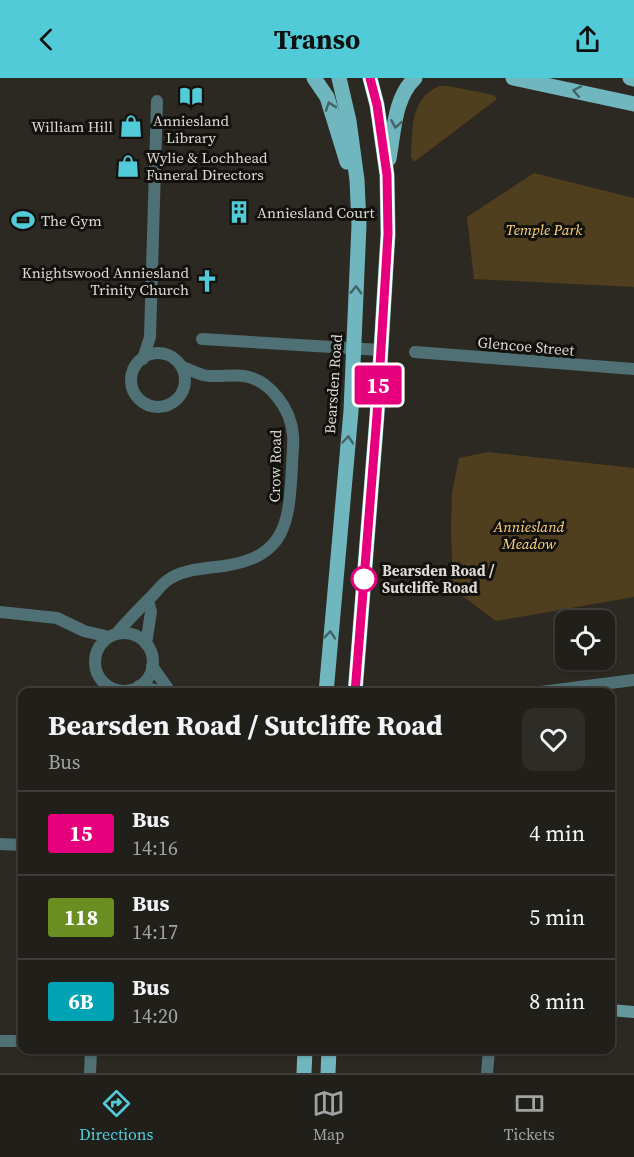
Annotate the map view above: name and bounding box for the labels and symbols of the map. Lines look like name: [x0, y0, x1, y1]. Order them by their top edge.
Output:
library icon: Anniesland Library: [178, 83, 204, 109]
one-way arrow: [572, 86, 582, 99]
one-way arrow: [324, 101, 337, 112]
place label: Anniesland Library: [153, 110, 230, 148]
shop icon: William Hill: [118, 113, 144, 139]
place label: William Hill: [31, 116, 114, 137]
one-way arrow: [390, 119, 403, 129]
place label: Wylie & Lochhead Funeral Directors: [146, 147, 268, 185]
shop icon: Wylie & Lochhead Funeral Directors: [115, 153, 141, 179]
building icon: Anniesland Court: [226, 199, 252, 225]
place label: Anniesland Court: [257, 202, 375, 223]
sports icon: The Gym: [10, 207, 36, 233]
place label: The Gym: [41, 210, 102, 231]
park label: Temple Park: [506, 219, 583, 240]
place label: Knightswood Anniesland Trinity Church: [22, 262, 189, 300]
church icon: Knightswood Anniesland Trinity Church: [194, 268, 220, 294]
one-way arrow: [350, 285, 363, 294]
street label: Glencoe Street: [477, 331, 575, 361]
street label: Bearsden Road: [319, 333, 347, 435]
line badge: 15: [351, 366, 405, 404]
street label: Crow Road: [264, 429, 286, 503]
one-way arrow: [341, 436, 354, 445]
park label: Anniesland Meadow: [493, 516, 565, 554]
place label: Bearsden Road / Sutcliffe Road: [382, 560, 495, 598]
marker: Bearsden Road / Sutcliffe Road: [351, 566, 377, 592]
one-way arrow: [323, 630, 336, 639]

